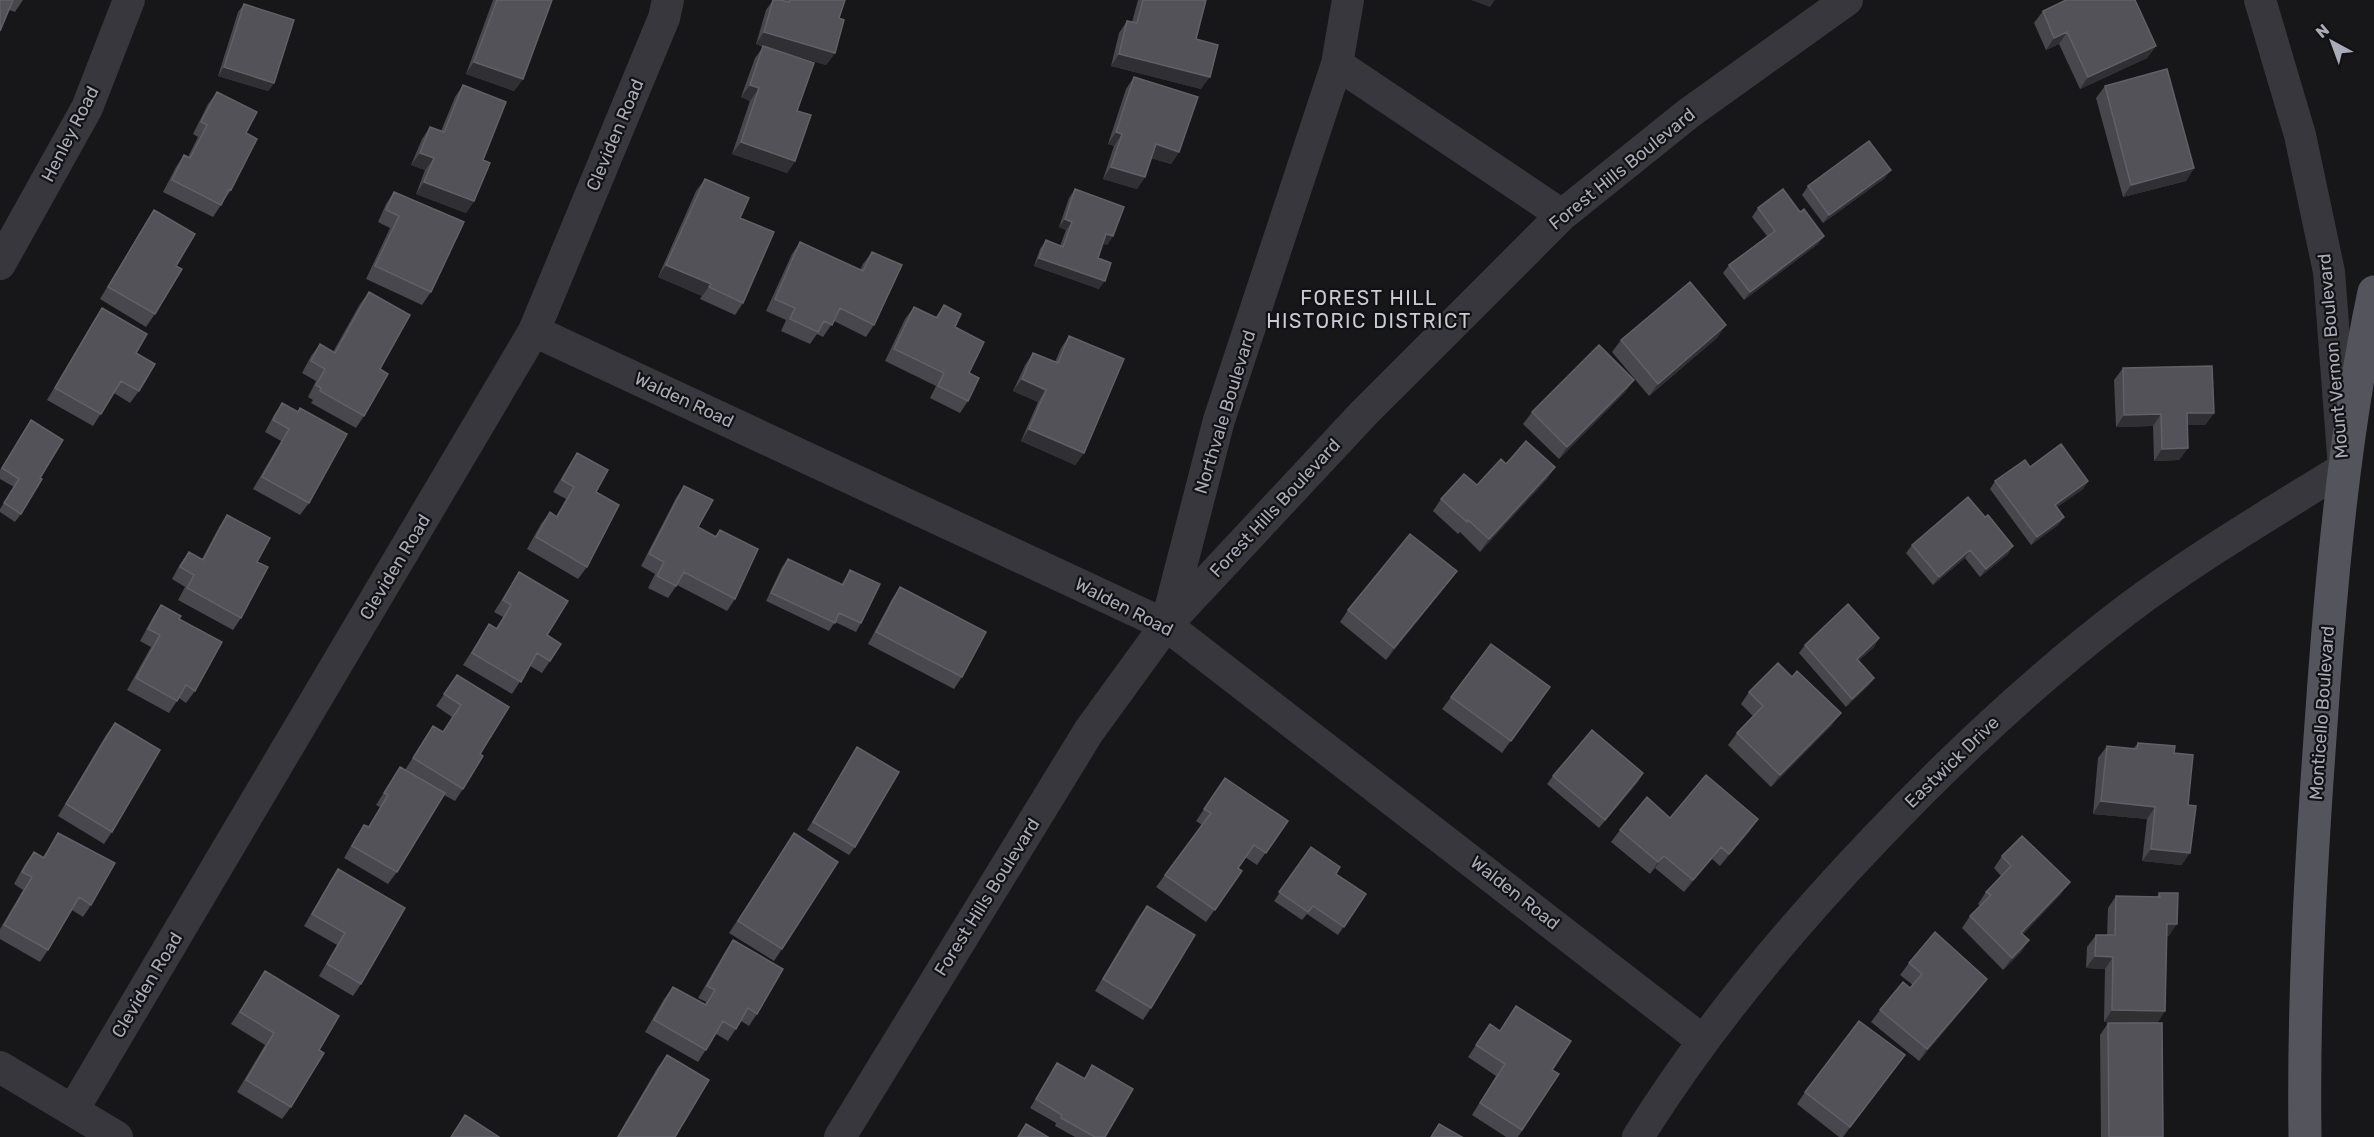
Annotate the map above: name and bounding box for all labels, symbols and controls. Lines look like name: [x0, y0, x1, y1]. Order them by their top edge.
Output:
north arrow: [2302, 12, 2362, 72]
text: N: [2312, 20, 2333, 42]
street label: Cleviden Road: [582, 76, 648, 194]
street label: Henley Road: [36, 82, 104, 186]
street label: Forest Hills Boulevard: [1544, 103, 1700, 235]
street label: Mount Vernon Boulevard: [2313, 253, 2353, 459]
district label: FOREST HILL HISTORIC DISTRICT: [1266, 286, 1472, 333]
street label: Northvale Boulevard: [1190, 327, 1260, 497]
street label: Walden Road: [631, 367, 737, 433]
street label: Forest Hills Boulevard: [1205, 434, 1345, 582]
street label: Cleviden Road: [355, 510, 435, 624]
street label: Walden Road: [1071, 573, 1177, 641]
street label: Monticello Boulevard: [2305, 625, 2339, 801]
street label: Eastwick Drive: [1900, 711, 2004, 813]
street label: Forest Hills Boulevard: [930, 814, 1044, 980]
street label: Walden Road: [1466, 851, 1564, 935]
street label: Cleviden Road: [107, 928, 187, 1042]

